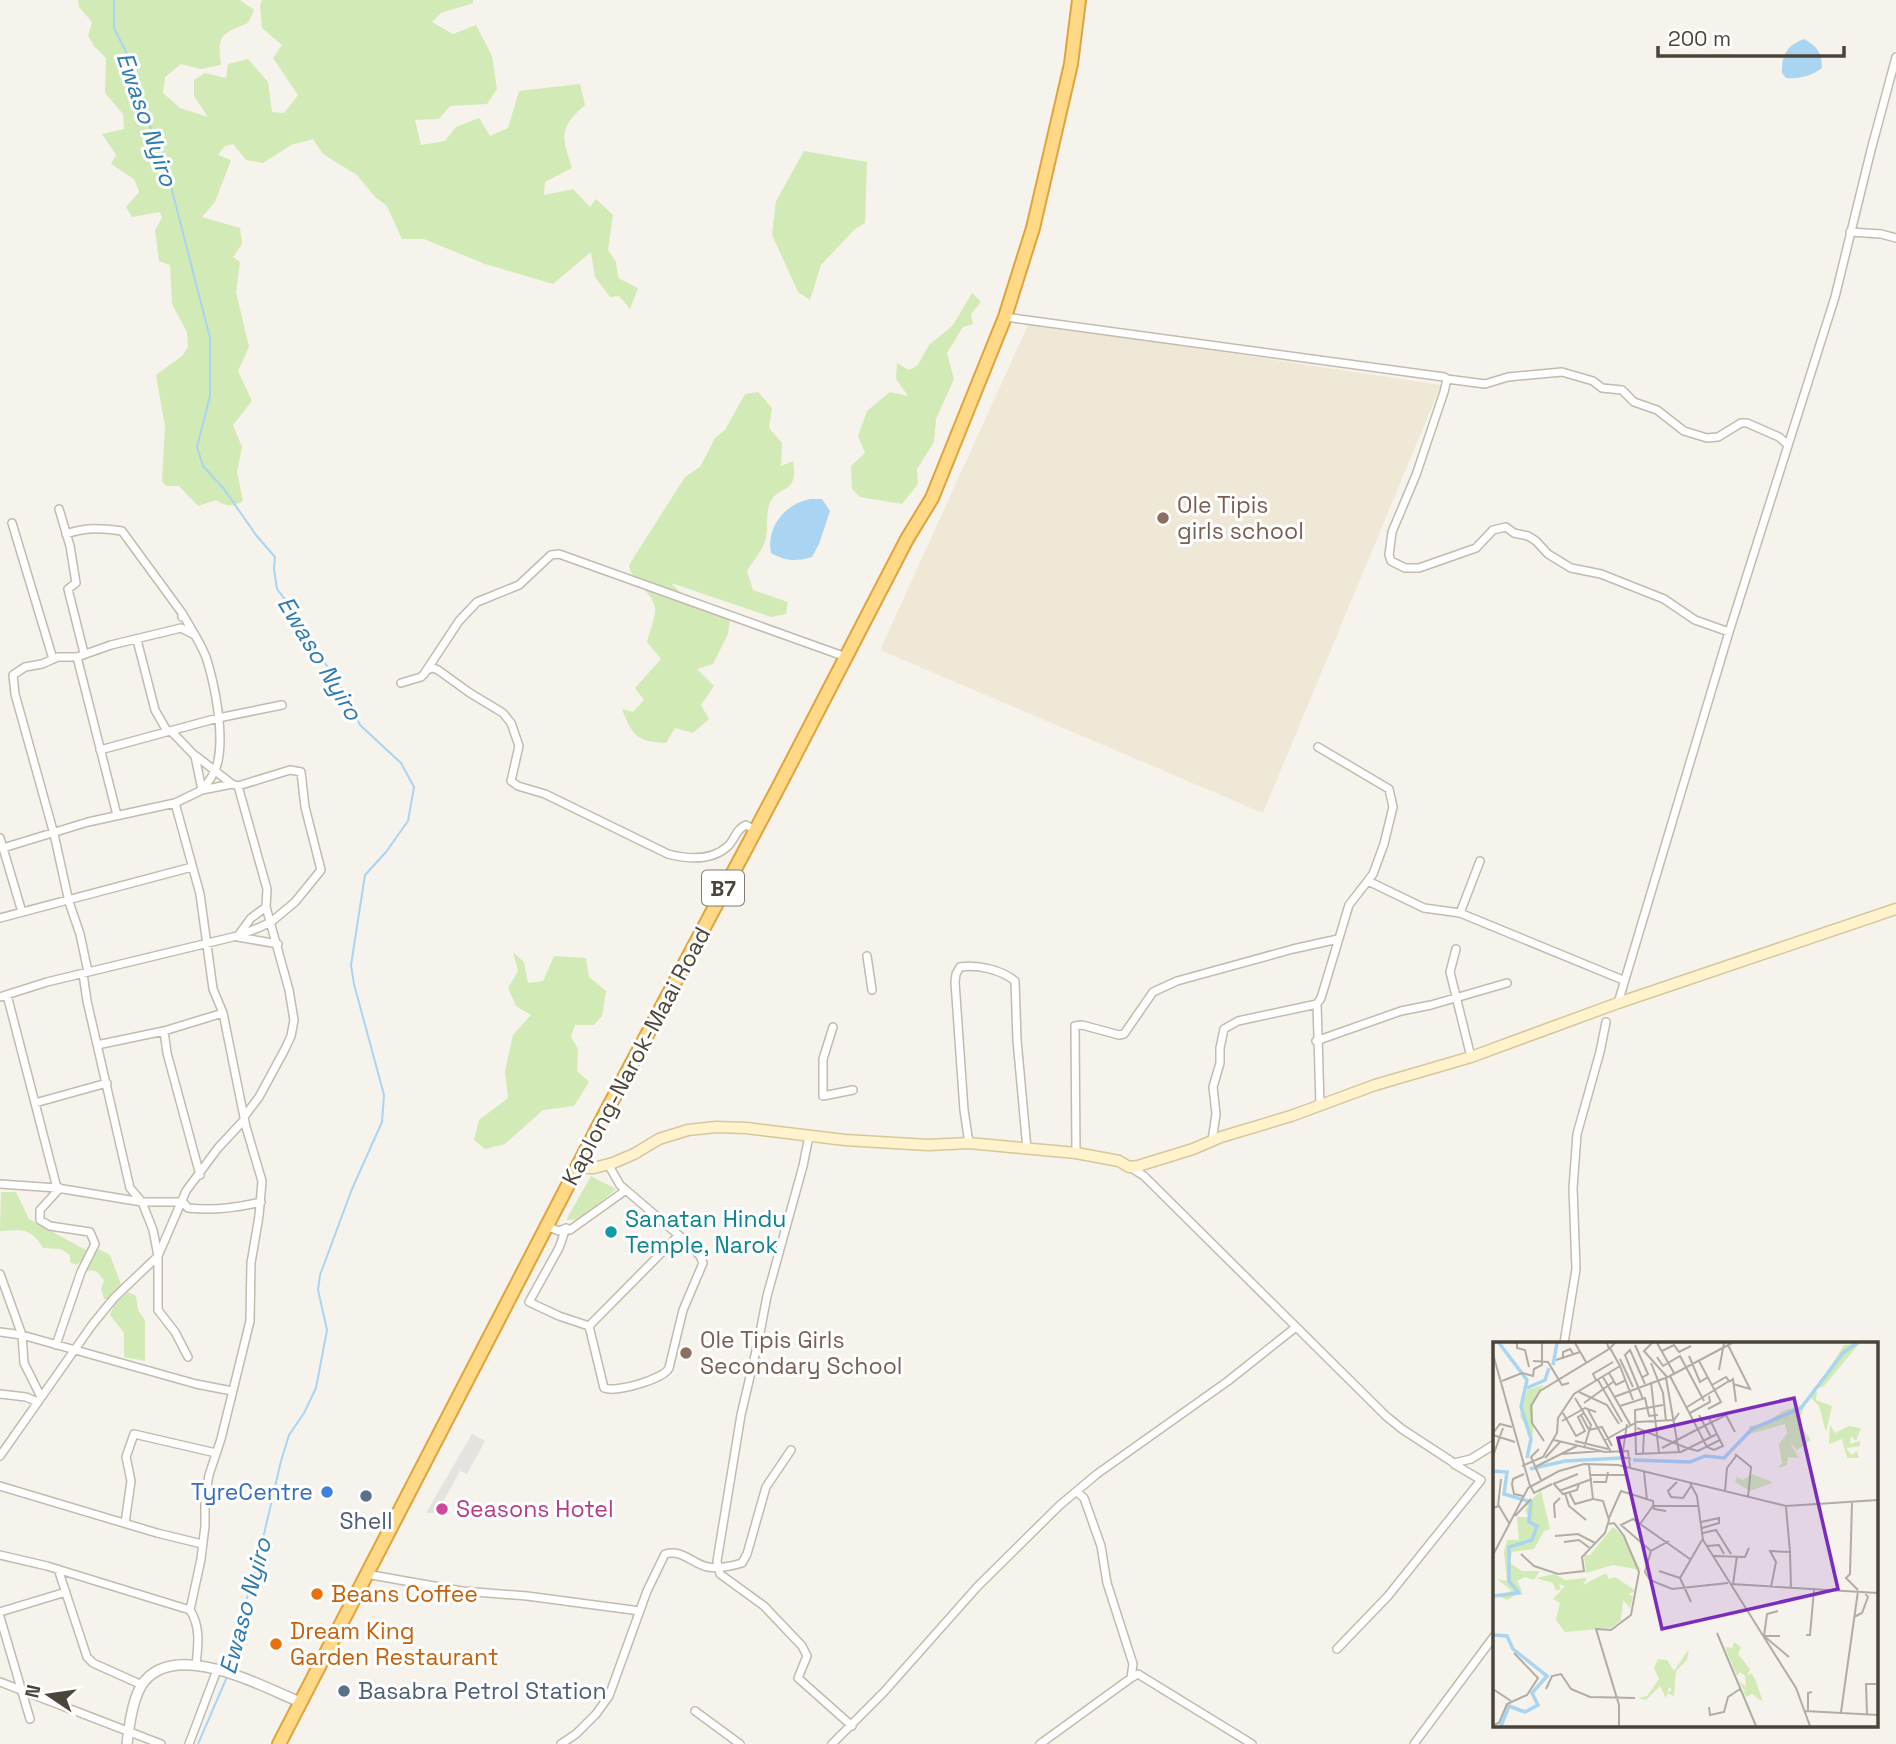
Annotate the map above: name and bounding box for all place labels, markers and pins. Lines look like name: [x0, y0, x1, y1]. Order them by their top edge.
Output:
place label: Ole Tipis girls school: [1177, 490, 1304, 546]
marker: Ole Tipis girls school: [1155, 510, 1171, 526]
place label: Sanatan Hindu Temple, Narok: [625, 1204, 786, 1260]
marker: Sanatan Hindu Temple, Narok: [603, 1224, 619, 1240]
place label: Ole Tipis Girls Secondary School: [700, 1325, 902, 1381]
marker: Ole Tipis Girls Secondary School: [678, 1345, 694, 1361]
place label: TyreCentre: [191, 1477, 313, 1507]
marker: TyreCentre: [319, 1484, 335, 1500]
marker: Shell: [358, 1488, 374, 1504]
place label: Seasons Hotel: [456, 1494, 614, 1524]
marker: Seasons Hotel: [434, 1501, 450, 1517]
place label: Shell: [339, 1506, 393, 1536]
place label: Beans Coffee: [331, 1579, 478, 1609]
marker: Beans Coffee: [309, 1586, 325, 1602]
place label: Dream King Garden Restaurant: [290, 1616, 498, 1672]
marker: Dream King Garden Restaurant: [268, 1636, 284, 1652]
place label: Basabra Petrol Station: [358, 1676, 607, 1706]
marker: Basabra Petrol Station: [336, 1683, 352, 1699]

